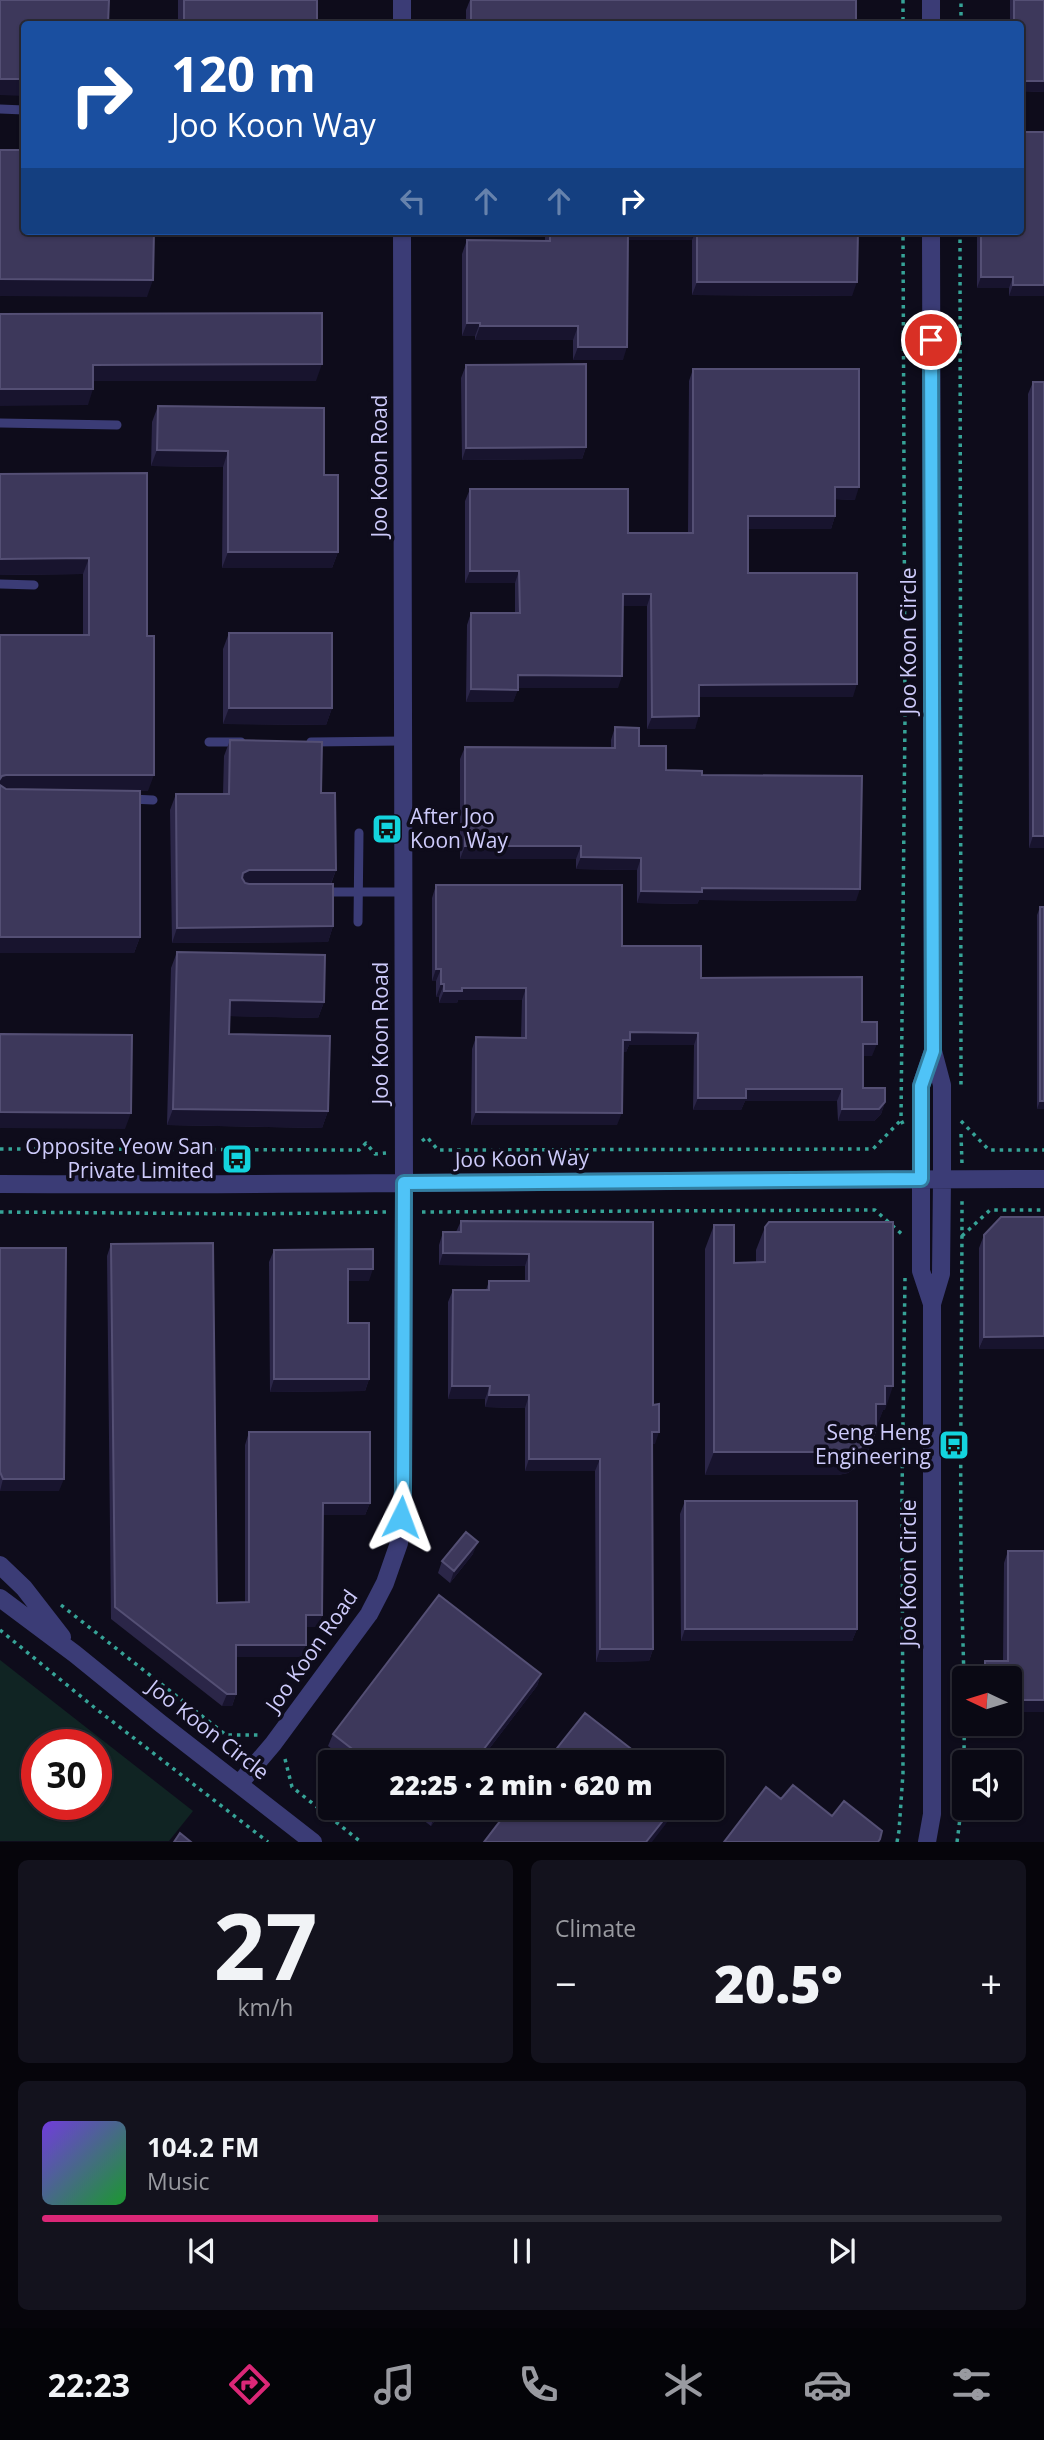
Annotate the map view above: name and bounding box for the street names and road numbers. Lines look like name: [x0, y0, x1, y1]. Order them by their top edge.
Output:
street label: Joo Koon Road: [365, 395, 393, 539]
street label: Joo Koon Circle: [894, 567, 922, 717]
street label: Joo Koon Road: [366, 962, 394, 1106]
street label: Joo Koon Way: [453, 1143, 590, 1173]
street label: Joo Koon Circle: [894, 1499, 922, 1649]
street label: Joo Koon Road: [258, 1584, 364, 1719]
street label: Joo Koon Circle: [140, 1672, 275, 1786]

